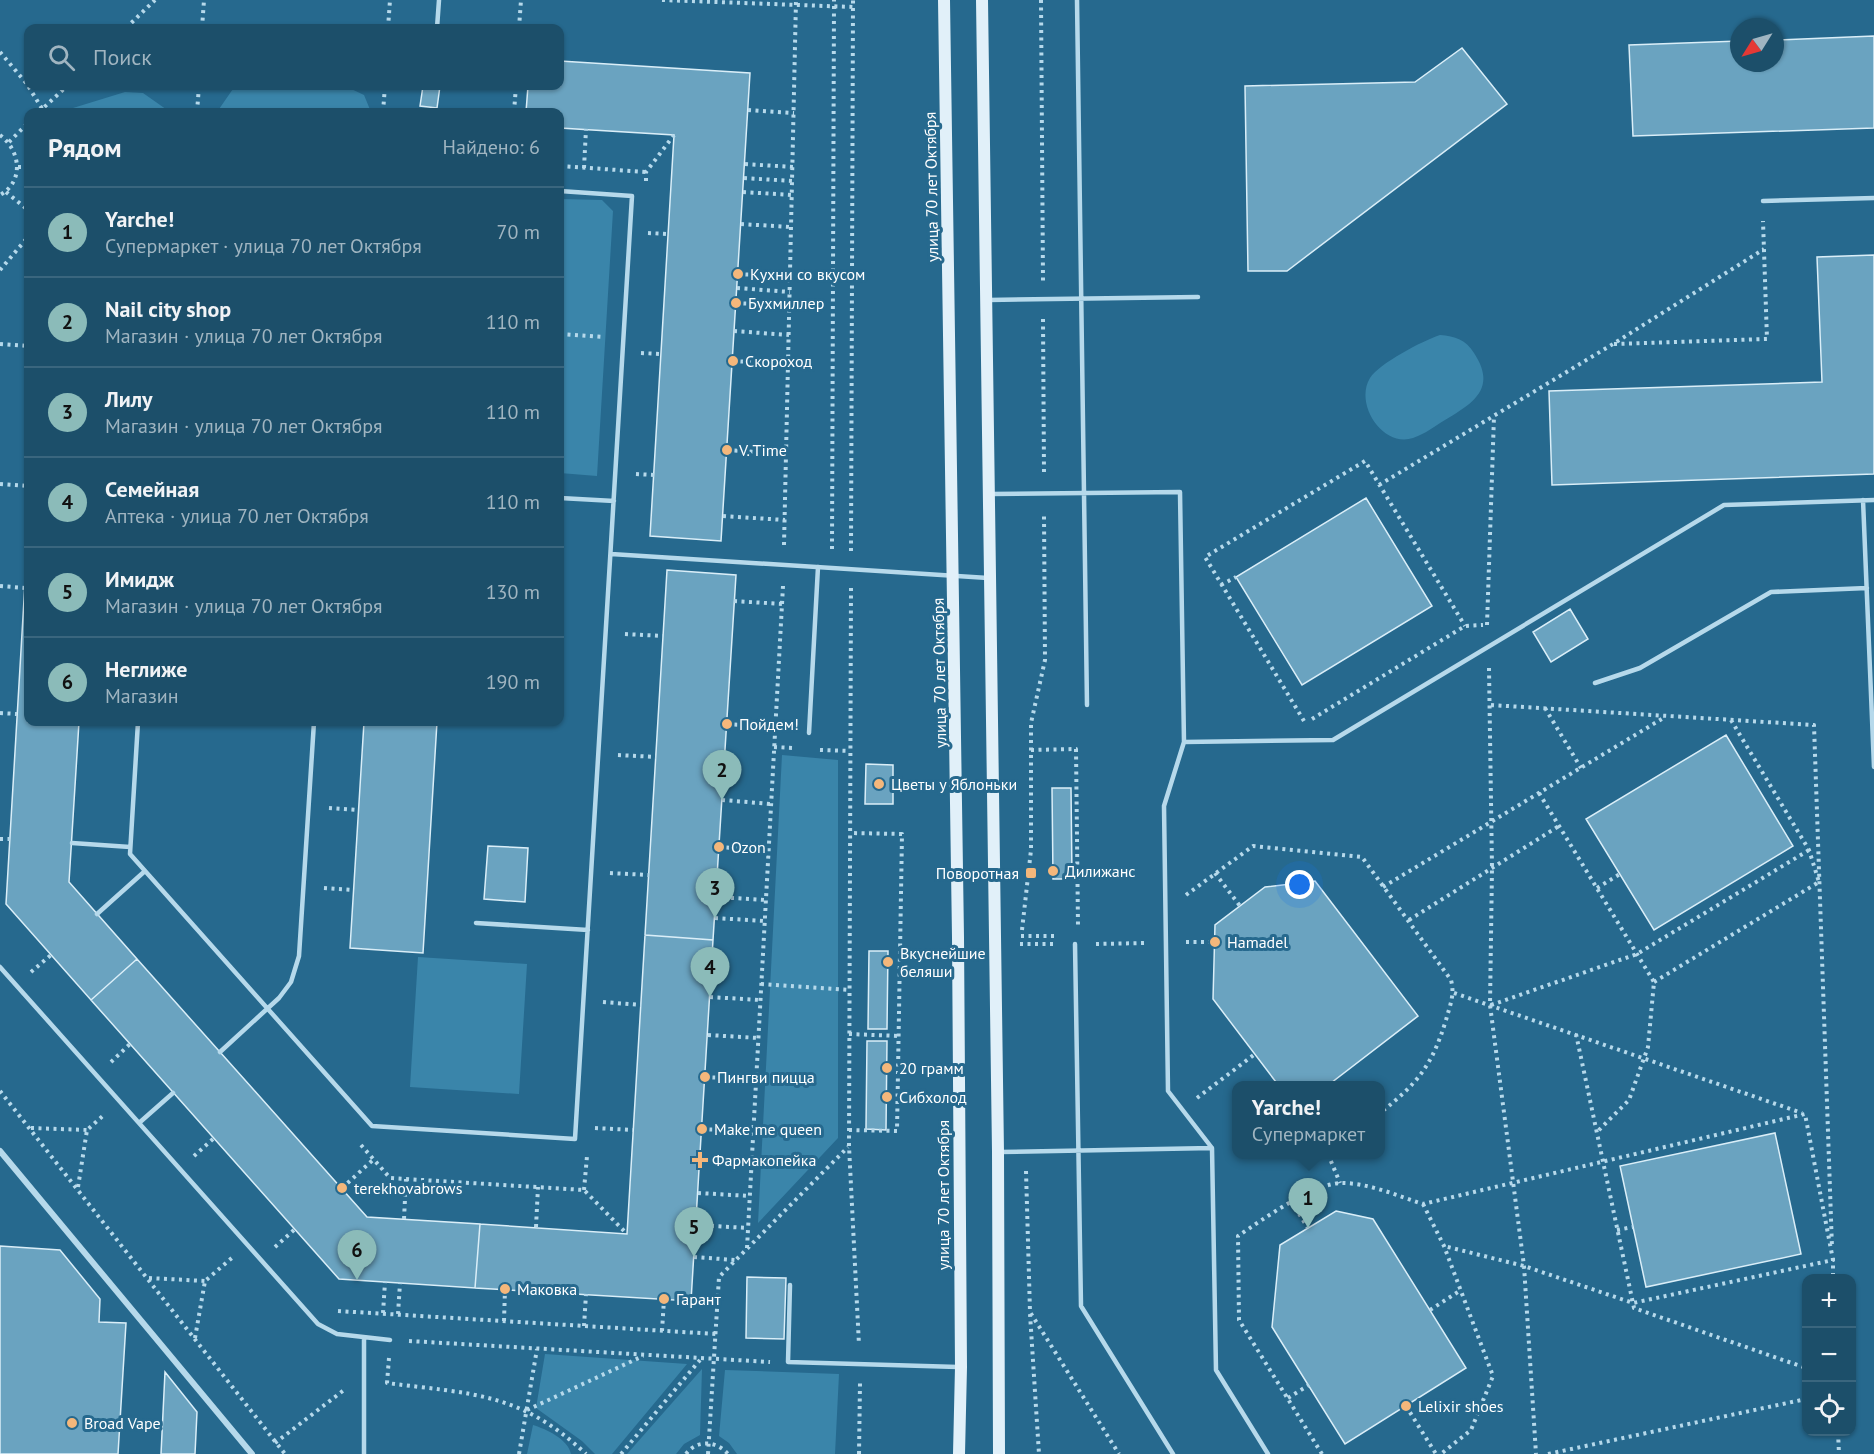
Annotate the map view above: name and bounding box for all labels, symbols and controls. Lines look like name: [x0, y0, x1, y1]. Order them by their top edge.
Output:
north arrow: [1730, 18, 1784, 72]
search box: [24, 24, 564, 90]
icon: search: [45, 41, 78, 74]
text: Поиск: [93, 43, 152, 71]
street label: улица 70 лет Октября: [920, 112, 942, 262]
text: Рядом: [48, 131, 122, 164]
text: Найдено: 6: [443, 134, 540, 160]
text: Yarche!: [105, 205, 174, 233]
text: 1: [62, 219, 73, 245]
text: 70 m: [497, 219, 540, 245]
text: Супермаркет · улица 70 лет Октября: [105, 233, 422, 259]
place label: Кухни со вкусом: [750, 264, 865, 284]
marker: Кухни со вкусом: [731, 267, 745, 281]
place label: Бухмиллер: [748, 293, 824, 313]
text: Nail city shop: [105, 295, 231, 323]
marker: Бухмиллер: [729, 296, 743, 310]
text: 2: [62, 309, 73, 335]
text: 110 m: [486, 309, 540, 335]
text: Магазин · улица 70 лет Октября: [105, 323, 383, 349]
place label: Скороход: [745, 351, 812, 371]
marker: Скороход: [726, 354, 740, 368]
text: Лилу: [105, 385, 153, 413]
text: 3: [62, 399, 73, 425]
text: 110 m: [486, 399, 540, 425]
text: Магазин · улица 70 лет Октября: [105, 413, 383, 439]
place label: V. Time: [738, 440, 787, 460]
marker: V. Time: [720, 443, 734, 457]
text: Семейная: [105, 475, 199, 503]
text: 4: [62, 489, 73, 515]
text: 110 m: [486, 489, 540, 515]
text: Аптека · улица 70 лет Октября: [105, 503, 369, 529]
text: Имидж: [105, 565, 174, 593]
text: 5: [62, 579, 73, 605]
text: 130 m: [486, 579, 540, 605]
text: Магазин · улица 70 лет Октября: [105, 593, 383, 619]
street label: улица 70 лет Октября: [928, 598, 950, 748]
text: Неглиже: [105, 655, 187, 683]
text: 6: [62, 669, 73, 695]
text: 190 m: [486, 669, 540, 695]
text: Магазин: [105, 683, 179, 709]
place label: Пойдем!: [739, 714, 799, 734]
marker: Пойдем!: [720, 717, 734, 731]
pin: 2: [702, 750, 742, 800]
place label: Цветы у Яблоньки: [891, 774, 1017, 794]
marker: Цветы у Яблоньки: [872, 777, 886, 791]
place label: Ozon: [731, 837, 766, 857]
marker: Ozon: [712, 840, 726, 854]
place label: Дилижанс: [1065, 861, 1136, 881]
place label: Поворотная: [936, 863, 1019, 883]
marker: Дилижанс: [1046, 864, 1060, 878]
marker: Поворотная: [1024, 866, 1038, 880]
pin: 3: [696, 868, 734, 918]
your location: [1285, 870, 1314, 899]
place label: Hamadel: [1227, 932, 1288, 952]
marker: Hamadel: [1208, 935, 1222, 949]
place label: Вкуснейшие беляши: [900, 943, 986, 981]
pin: 4: [690, 948, 730, 997]
marker: Вкуснейшие беляши: [881, 955, 895, 969]
place label: 20 грамм: [899, 1058, 964, 1078]
marker: 20 грамм: [880, 1061, 894, 1075]
place label: Пингви пицца: [717, 1067, 815, 1087]
marker: Пингви пицца: [698, 1070, 712, 1084]
popup: [1232, 1081, 1385, 1159]
place label: Сибхолод: [899, 1087, 967, 1107]
marker: Сибхолод: [880, 1090, 894, 1104]
text: Yarche!: [1252, 1093, 1321, 1121]
place label: Make me queen: [714, 1119, 822, 1139]
street label: улица 70 лет Октября: [933, 1120, 953, 1270]
text: Супермаркет: [1252, 1121, 1365, 1147]
marker: Make me queen: [695, 1122, 709, 1136]
place label: Фармакопейка: [712, 1150, 816, 1170]
marker: Фармакопейка: [693, 1153, 707, 1167]
place label: terekhovabrows: [354, 1178, 463, 1198]
pin: 1: [1288, 1178, 1328, 1228]
marker: terekhovabrows: [335, 1181, 349, 1195]
pin: 5: [674, 1208, 714, 1257]
pin: 6: [338, 1230, 376, 1280]
map controls: [1802, 1274, 1856, 1436]
button: +: [1802, 1274, 1856, 1328]
place label: Маковка: [517, 1279, 577, 1299]
marker: Маковка: [498, 1282, 512, 1296]
place label: Гарант: [676, 1289, 721, 1309]
marker: Гарант: [657, 1292, 671, 1306]
button: −: [1802, 1328, 1856, 1382]
button: locate: [1802, 1382, 1856, 1436]
place label: Lelixir shoes: [1418, 1396, 1504, 1416]
marker: Lelixir shoes: [1399, 1399, 1413, 1413]
place label: Broad Vape: [84, 1413, 161, 1433]
marker: Broad Vape: [65, 1416, 79, 1430]

